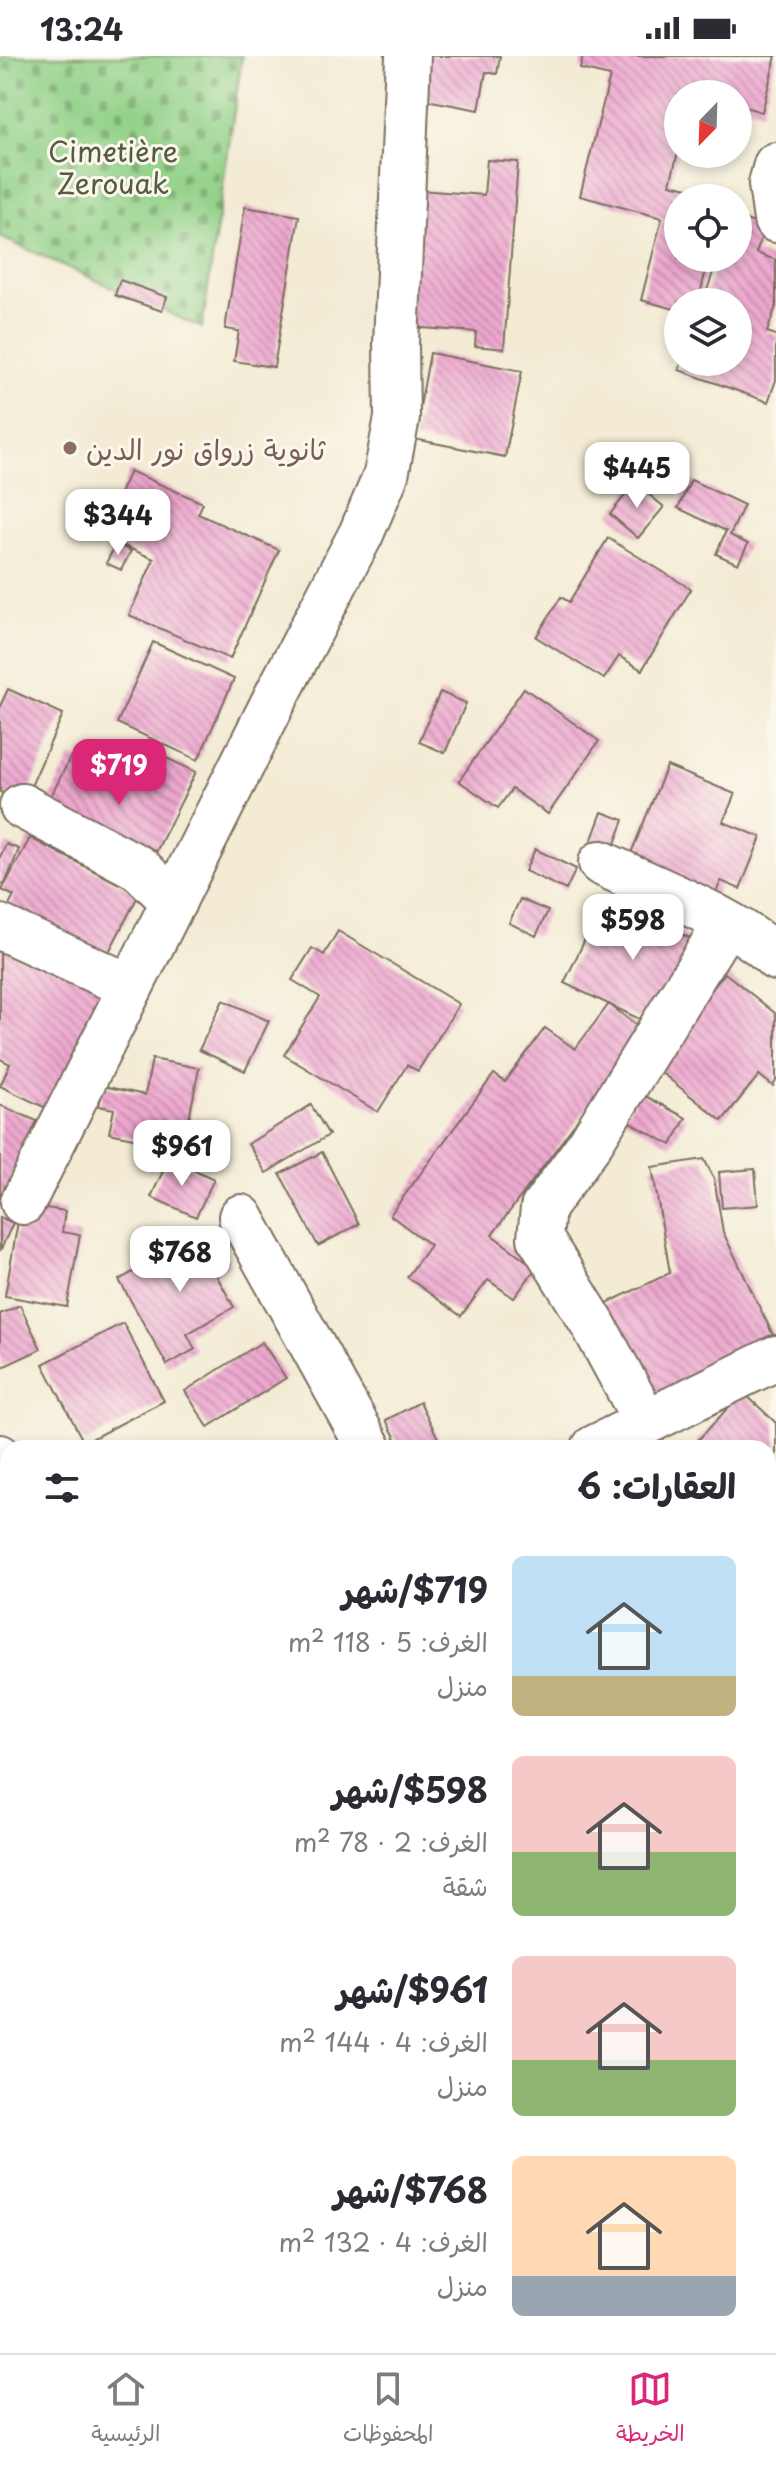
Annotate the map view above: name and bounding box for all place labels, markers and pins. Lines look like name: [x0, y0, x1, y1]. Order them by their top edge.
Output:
place label: ثانوية زرواق نور الدين: [86, 427, 326, 470]
marker: ثانوية زرواق نور الدين: [61, 439, 79, 457]
pin: $445: [590, 442, 684, 510]
pin: $344: [71, 489, 165, 557]
pin: $719: [72, 739, 166, 807]
pin: $598: [586, 894, 680, 962]
pin: $961: [135, 1120, 229, 1188]
pin: $768: [133, 1226, 227, 1294]

